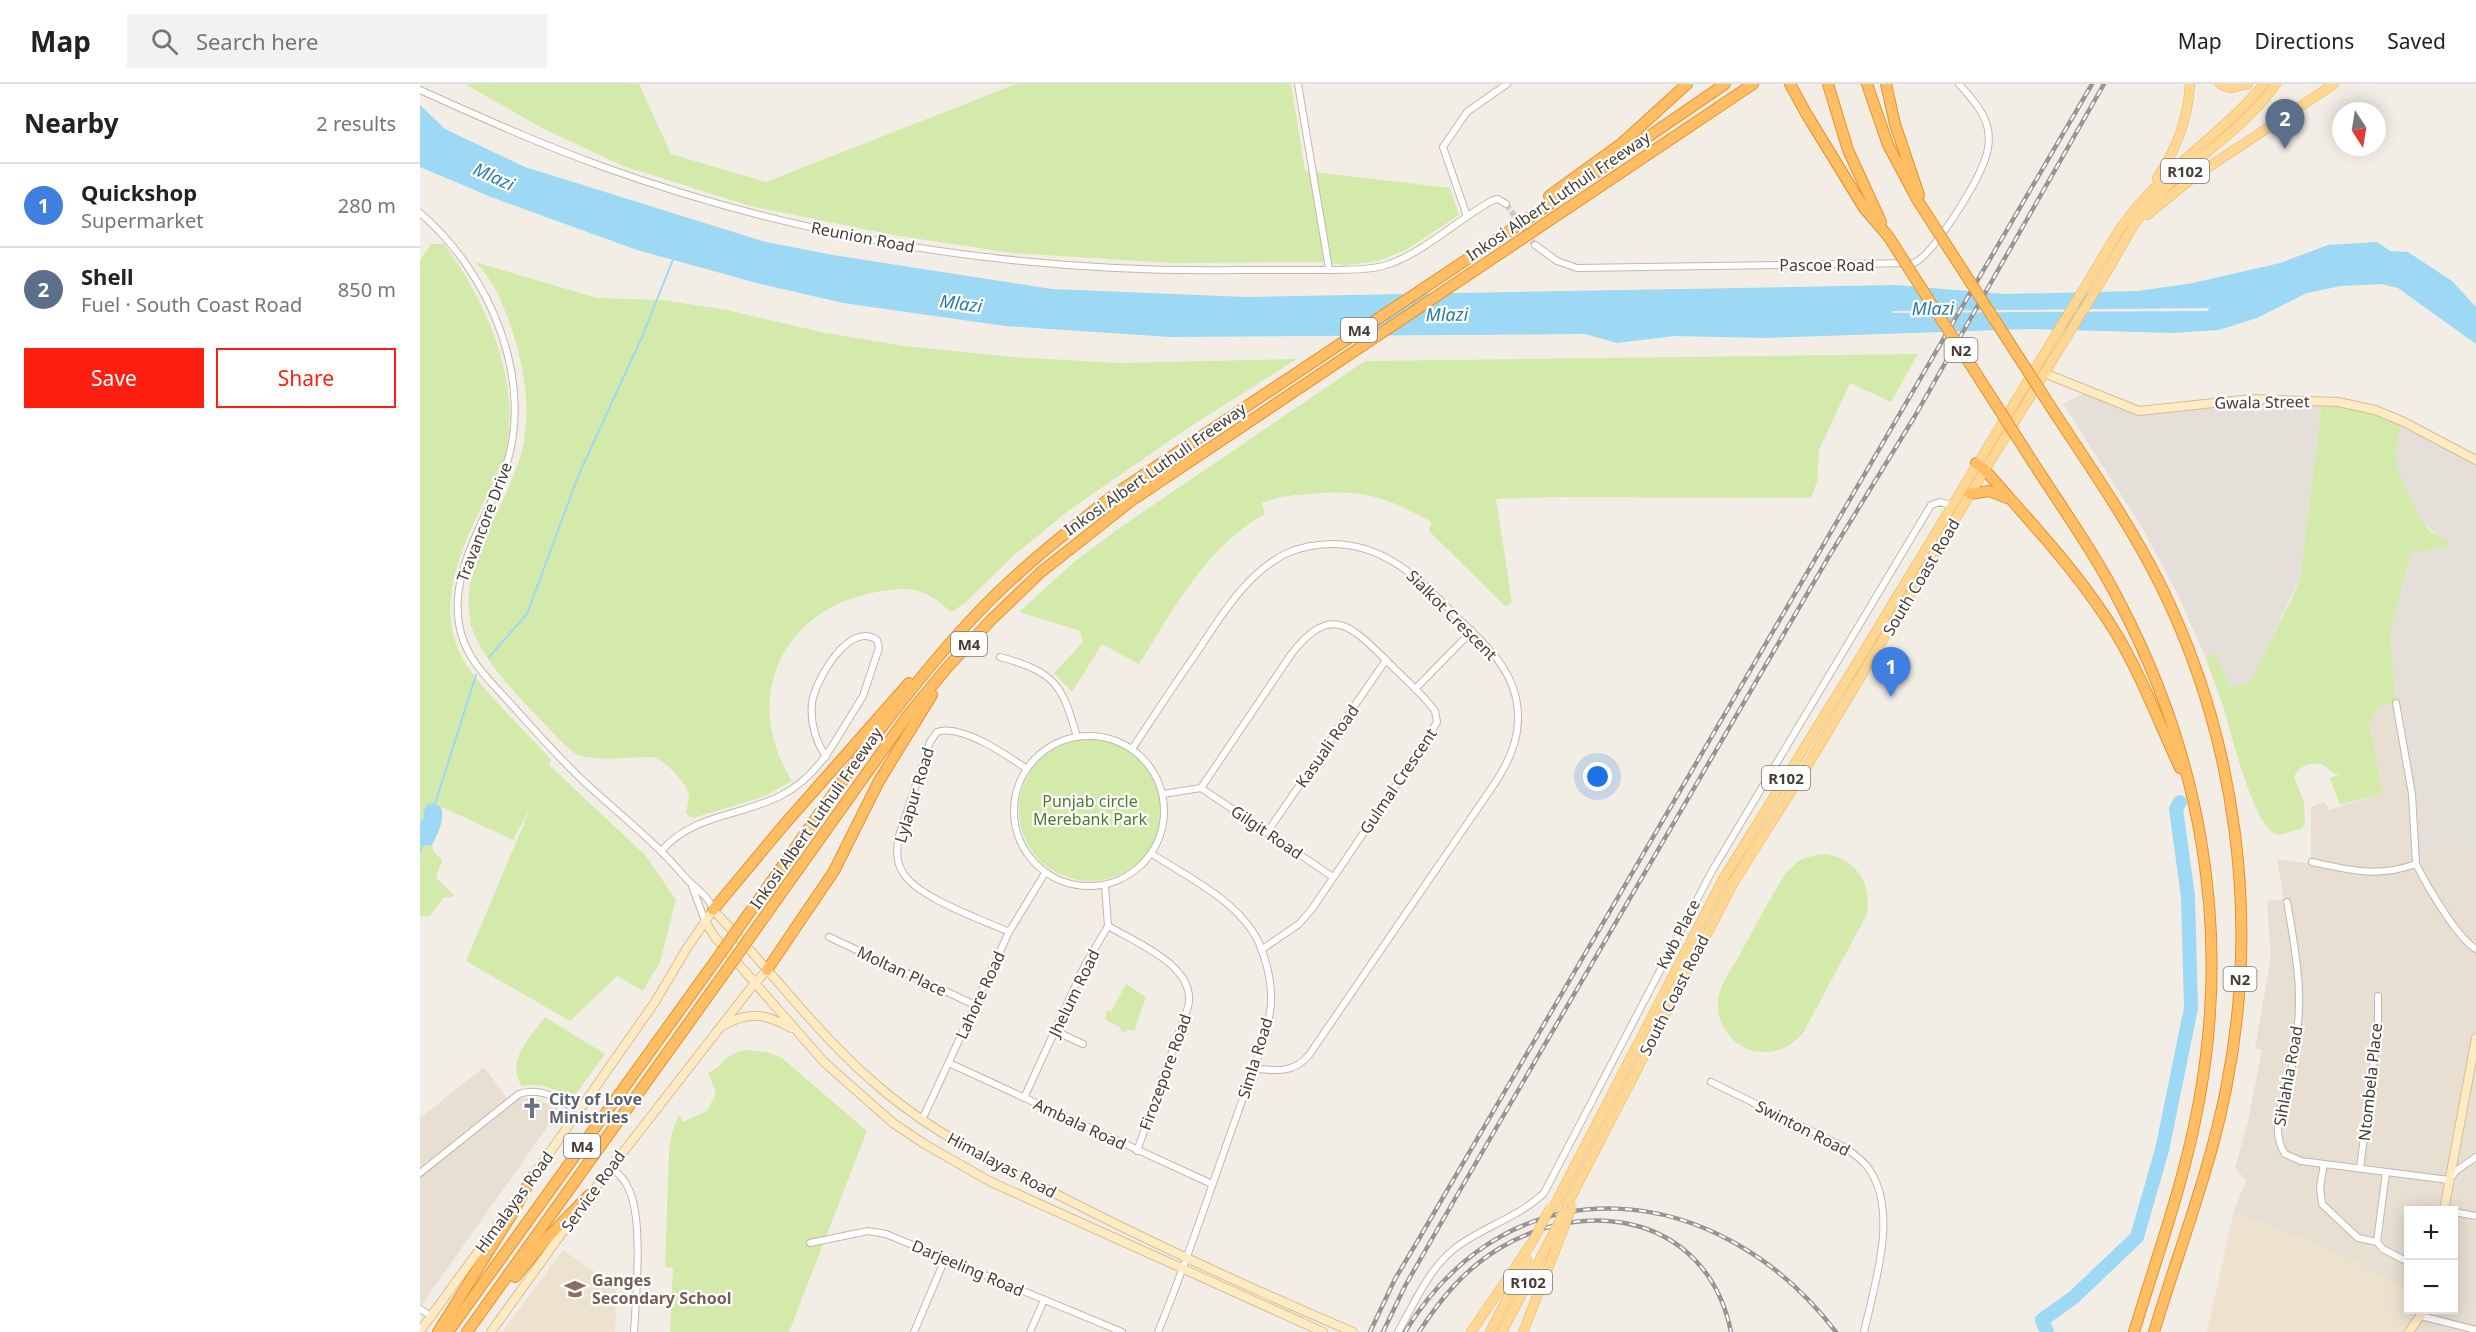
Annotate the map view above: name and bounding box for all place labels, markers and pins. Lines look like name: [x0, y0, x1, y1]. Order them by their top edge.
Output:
pin: 2: [2266, 100, 2304, 149]
pin: 1: [1872, 648, 1910, 697]
place label: City of Love Ministries: [549, 1088, 642, 1128]
church icon: City of Love Ministries: [520, 1096, 544, 1120]
place label: Ganges Secondary School: [592, 1269, 731, 1309]
school or university icon: Ganges Secondary School: [563, 1277, 587, 1301]

